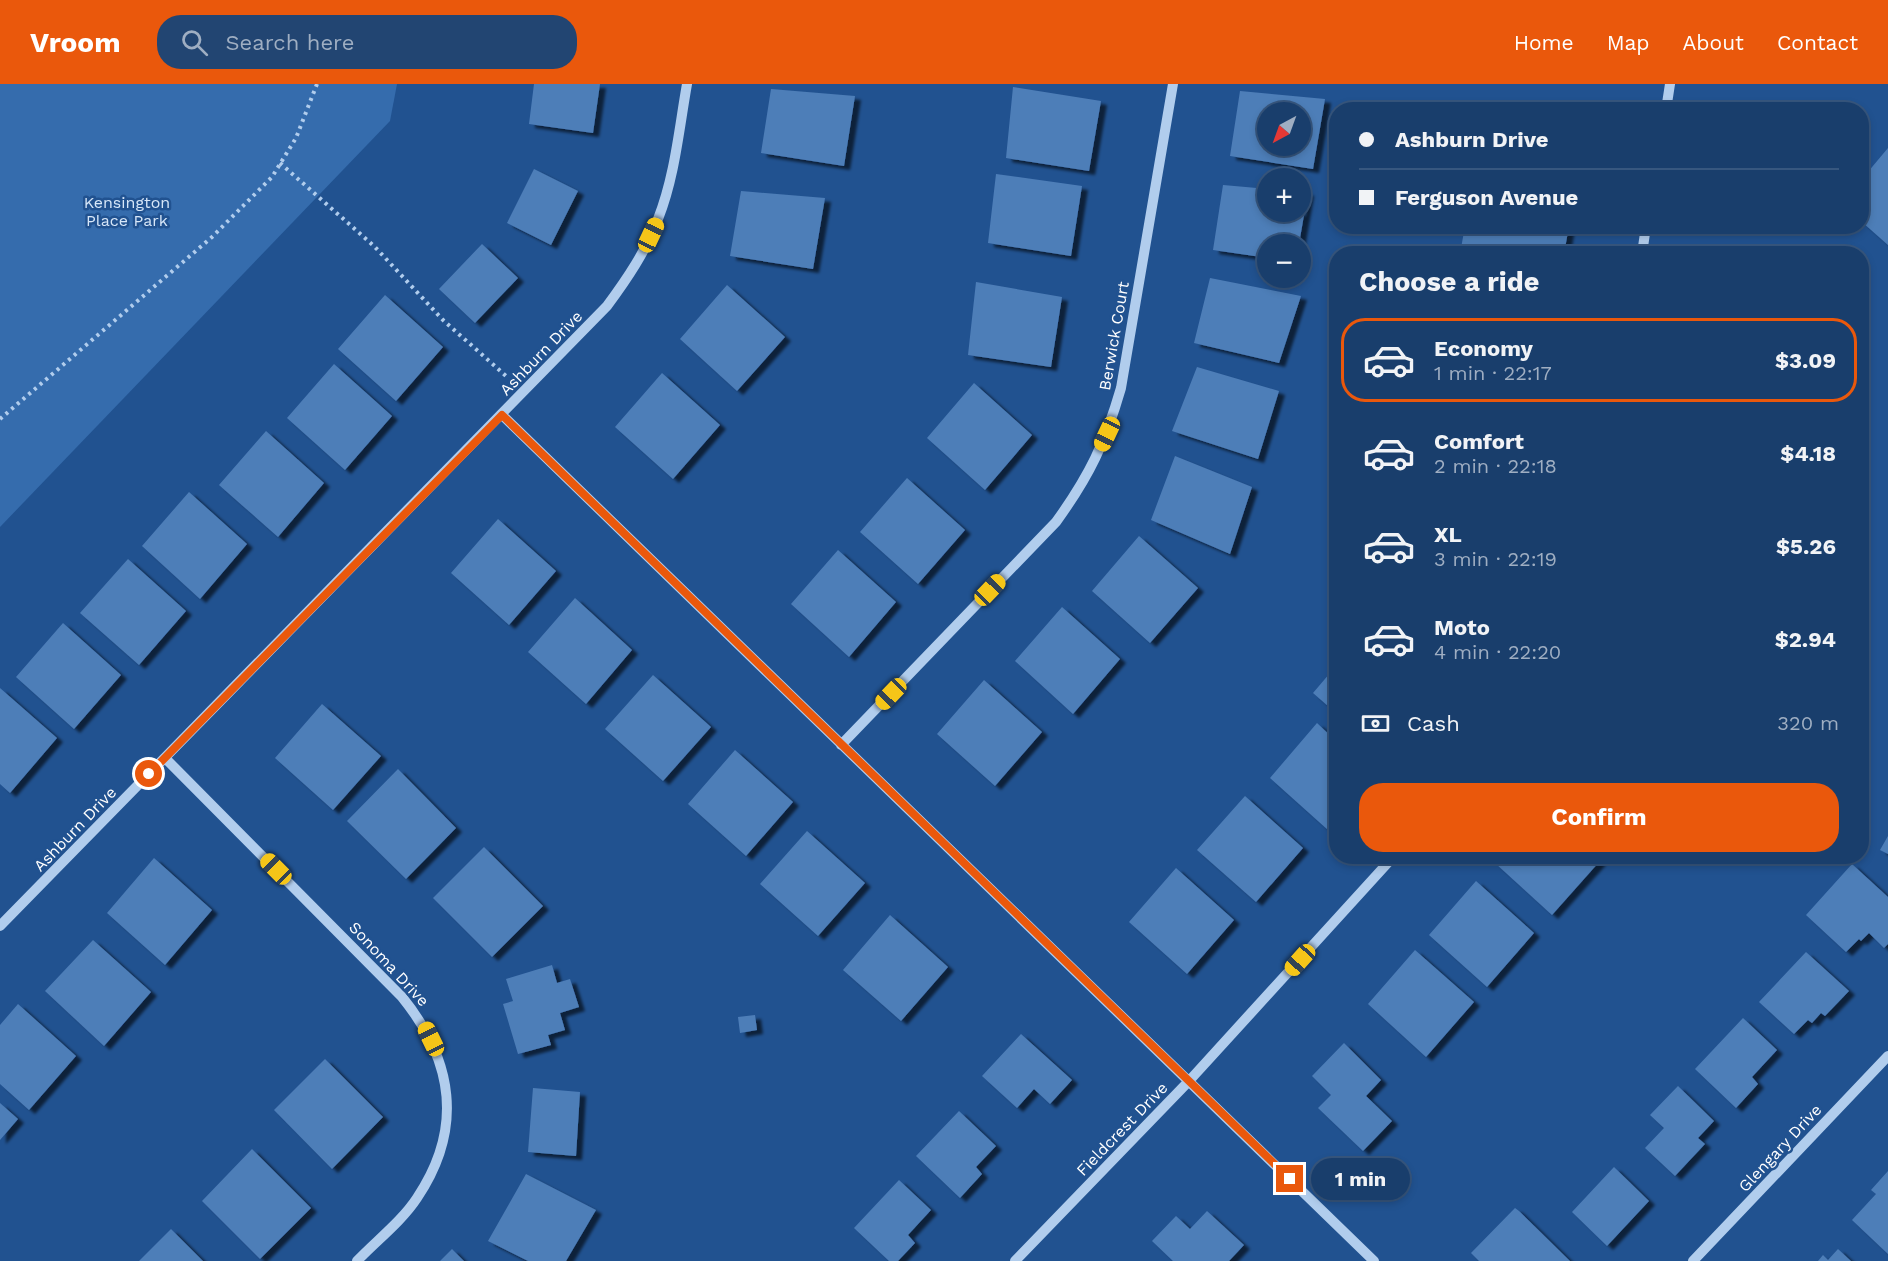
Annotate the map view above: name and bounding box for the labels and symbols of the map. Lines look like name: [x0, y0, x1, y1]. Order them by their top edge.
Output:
north arrow: [1257, 102, 1311, 156]
park label: Kensington Place Park: [84, 193, 170, 230]
car: [635, 215, 667, 255]
street label: Berwick Court: [1095, 280, 1133, 392]
street label: Ashburn Drive: [496, 307, 586, 399]
car: [1091, 414, 1123, 454]
car: [971, 571, 1009, 609]
car: [872, 675, 910, 713]
route start: [135, 760, 162, 787]
street label: Ashburn Drive: [30, 783, 120, 875]
car: [257, 850, 295, 888]
street label: Sonoma Drive: [345, 918, 433, 1010]
car: [1281, 941, 1319, 979]
car: [415, 1019, 447, 1059]
street label: Fieldcrest Drive: [1072, 1078, 1172, 1180]
street label: Glengary Drive: [1735, 1100, 1825, 1196]
callout: 1 min: [1311, 1158, 1410, 1200]
route end: [1276, 1165, 1303, 1192]

